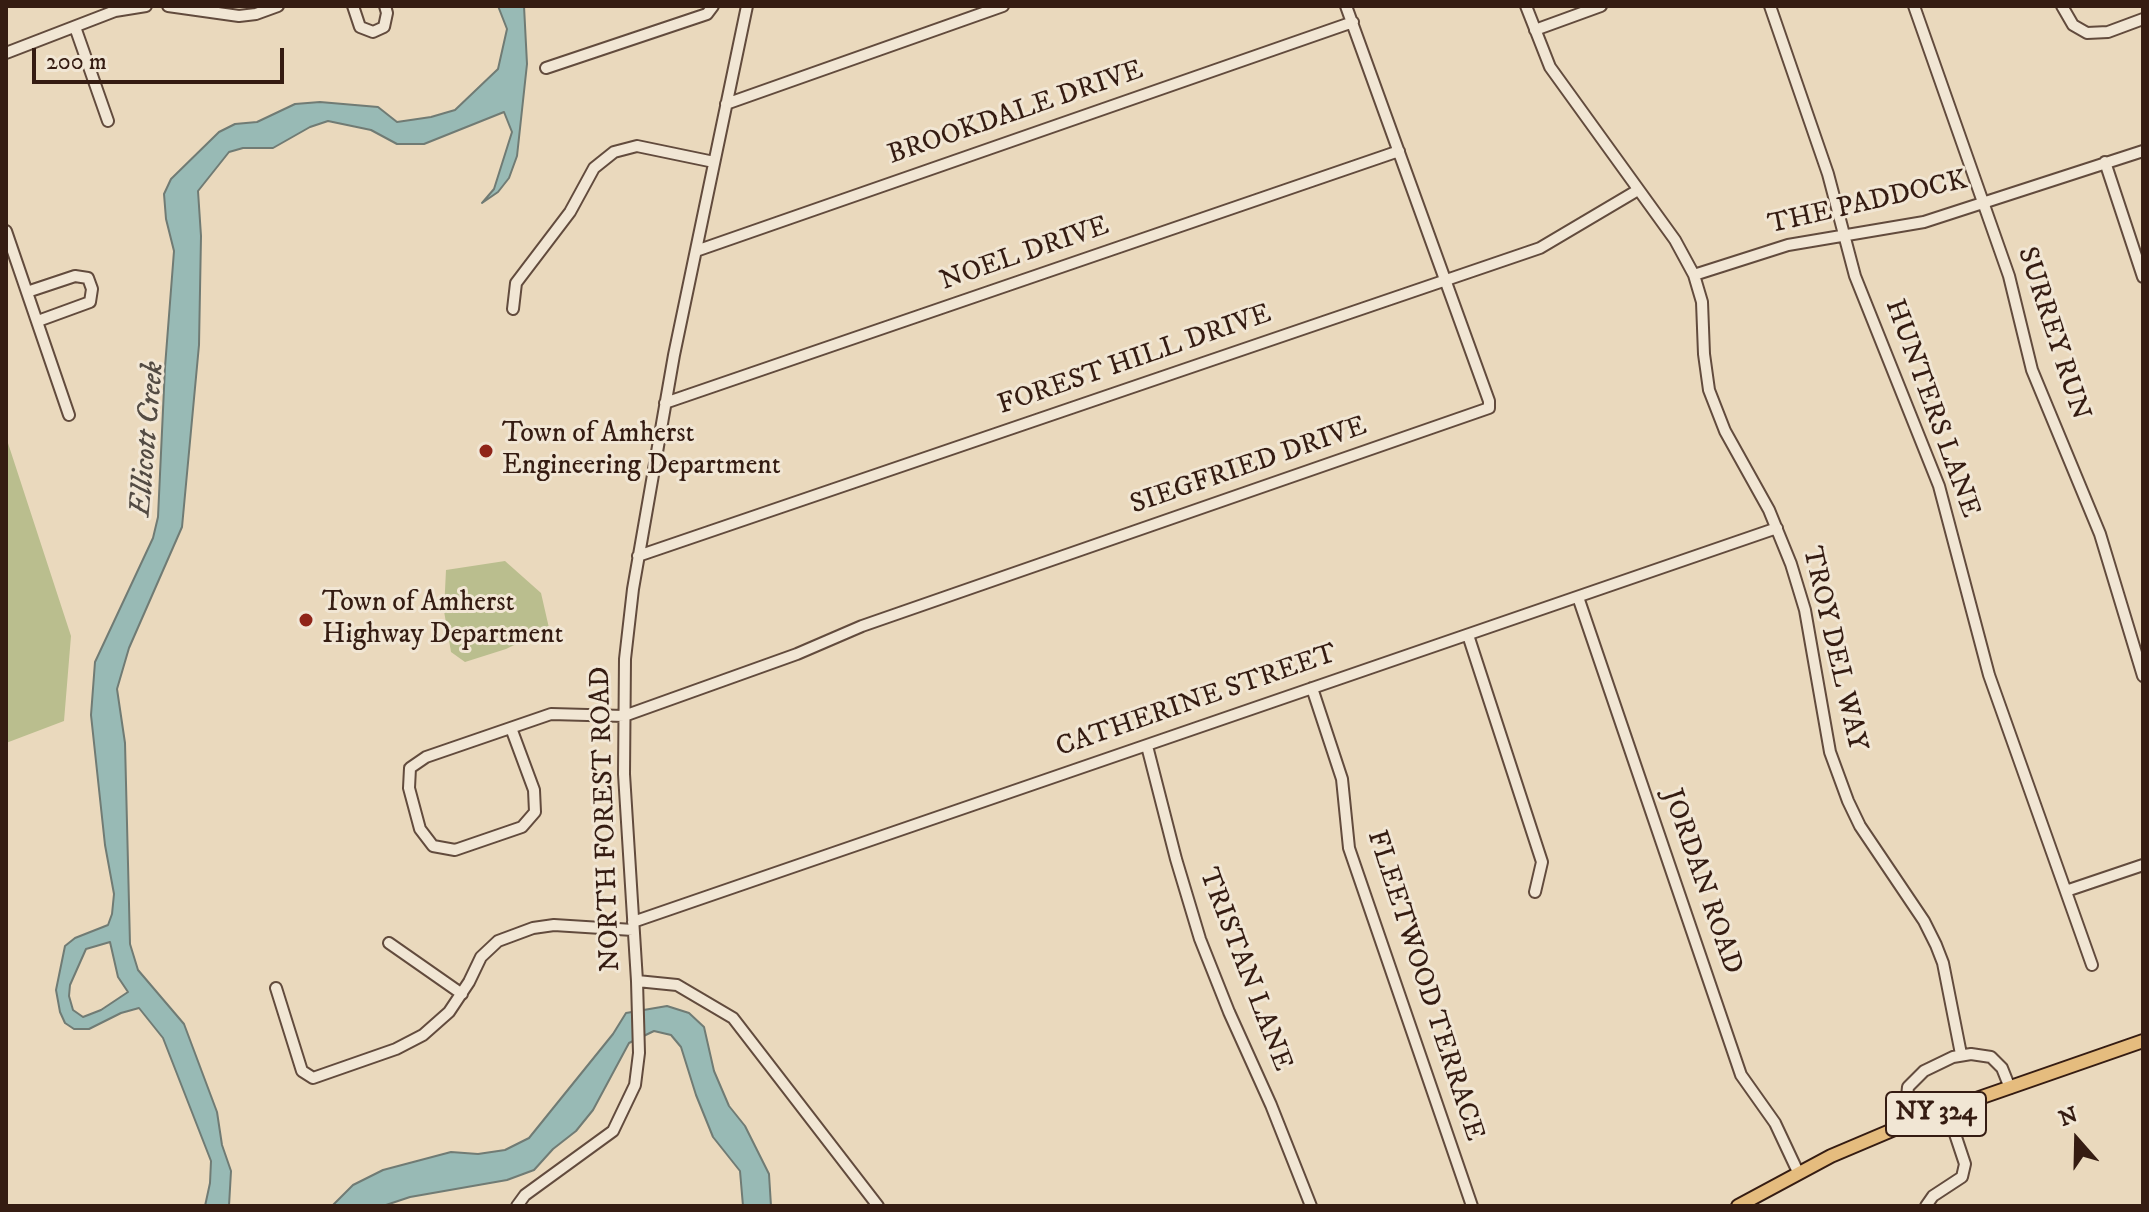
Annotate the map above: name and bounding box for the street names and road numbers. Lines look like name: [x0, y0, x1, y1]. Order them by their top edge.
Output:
street label: BROOKDALE DRIVE: [884, 55, 1148, 173]
street label: THE PADDOCK: [1765, 165, 1971, 243]
street label: NOEL DRIVE: [936, 210, 1114, 300]
street label: SURREY RUN: [2008, 243, 2096, 425]
street label: HUNTERS LANE: [1876, 295, 1986, 523]
street label: FOREST HILL DRIVE: [994, 298, 1276, 424]
street label: SIEGFRIED DRIVE: [1126, 411, 1372, 523]
street label: TROY DEL WAY: [1793, 544, 1873, 754]
street label: CATHERINE STREET: [1052, 638, 1342, 766]
street label: NORTH FOREST ROAD: [585, 666, 629, 972]
street label: JORDAN ROAD: [1654, 785, 1748, 979]
street label: FLEETWOOD TERRACE: [1358, 827, 1490, 1145]
street label: TRISTAN LANE: [1190, 864, 1298, 1076]
road number: NY 324: [1886, 1092, 1986, 1136]

